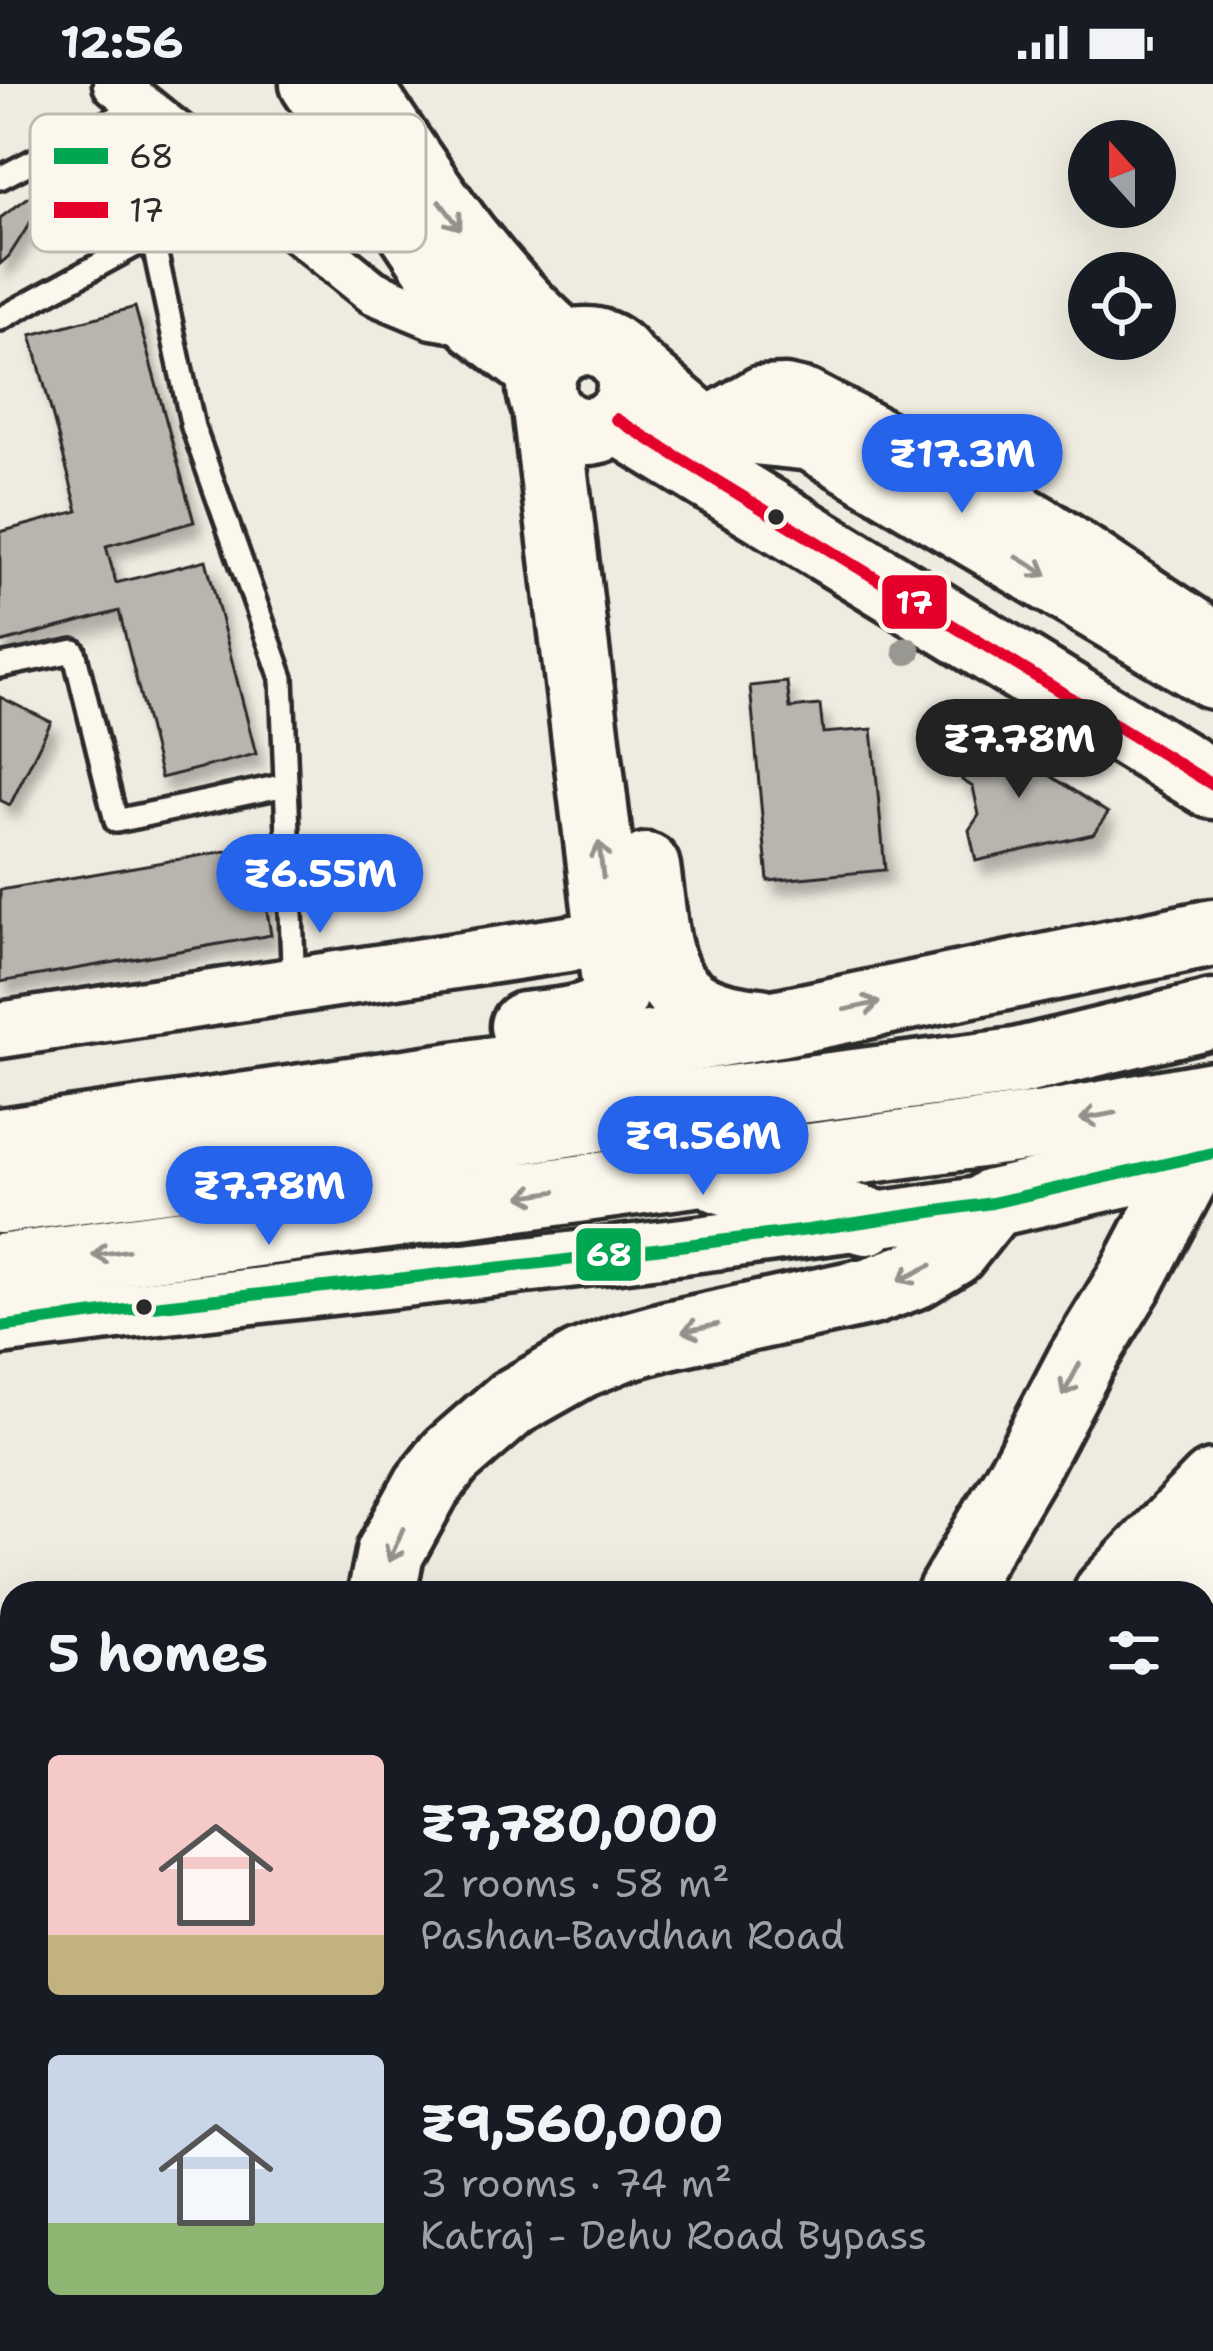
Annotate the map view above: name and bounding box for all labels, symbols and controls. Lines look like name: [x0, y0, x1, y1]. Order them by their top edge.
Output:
text: 12:56: [60, 12, 184, 72]
legend: [30, 114, 426, 252]
north arrow: [1068, 120, 1176, 228]
map controls: [1068, 120, 1176, 360]
text: 68: [129, 134, 174, 179]
text: 17: [129, 188, 164, 233]
one-way arrow: [437, 198, 463, 231]
button: locate: [1068, 252, 1176, 360]
pin: ₹17.3M: [864, 414, 1060, 516]
text: ₹17.3M: [889, 427, 1035, 479]
unlabelled marker: [765, 506, 787, 528]
one-way arrow: [1014, 554, 1049, 578]
line badge: 17: [880, 573, 949, 631]
text: 17: [895, 580, 933, 625]
pin: ₹7.78M: [921, 699, 1117, 801]
text: ₹7.78M: [943, 712, 1095, 764]
pin: ₹6.55M: [222, 834, 418, 936]
one-way arrow: [590, 841, 612, 880]
text: ₹6.55M: [243, 847, 397, 899]
one-way arrow: [842, 994, 881, 1016]
pin: ₹9.56M: [605, 1096, 801, 1198]
one-way arrow: [1079, 1105, 1118, 1128]
text: ₹9.56M: [625, 1109, 781, 1161]
pin: ₹7.78M: [171, 1146, 367, 1248]
text: ₹7.78M: [193, 1159, 345, 1211]
one-way arrow: [519, 1183, 558, 1206]
line badge: 68: [574, 1226, 643, 1283]
text: 68: [586, 1232, 632, 1277]
one-way arrow: [91, 1242, 130, 1265]
one-way arrow: [898, 1262, 933, 1285]
unlabelled marker: [133, 1296, 155, 1318]
one-way arrow: [681, 1317, 720, 1340]
one-way arrow: [1059, 1361, 1082, 1396]
one-way arrow: [384, 1526, 405, 1563]
text: 5 homes: [48, 1619, 268, 1687]
icon: filters: [1101, 1620, 1167, 1686]
text: ₹7,780,000: [420, 1789, 719, 1857]
icon: home: [144, 1803, 288, 1947]
text: 2 rooms · 58 m²: [420, 1857, 730, 1909]
text: Pashan-Bavdhan Road: [420, 1909, 845, 1961]
text: ₹9,560,000: [420, 2089, 724, 2157]
icon: home: [144, 2103, 288, 2247]
text: 3 rooms · 74 m²: [420, 2157, 732, 2209]
text: Katraj - Dehu Road Bypass: [420, 2209, 927, 2261]

